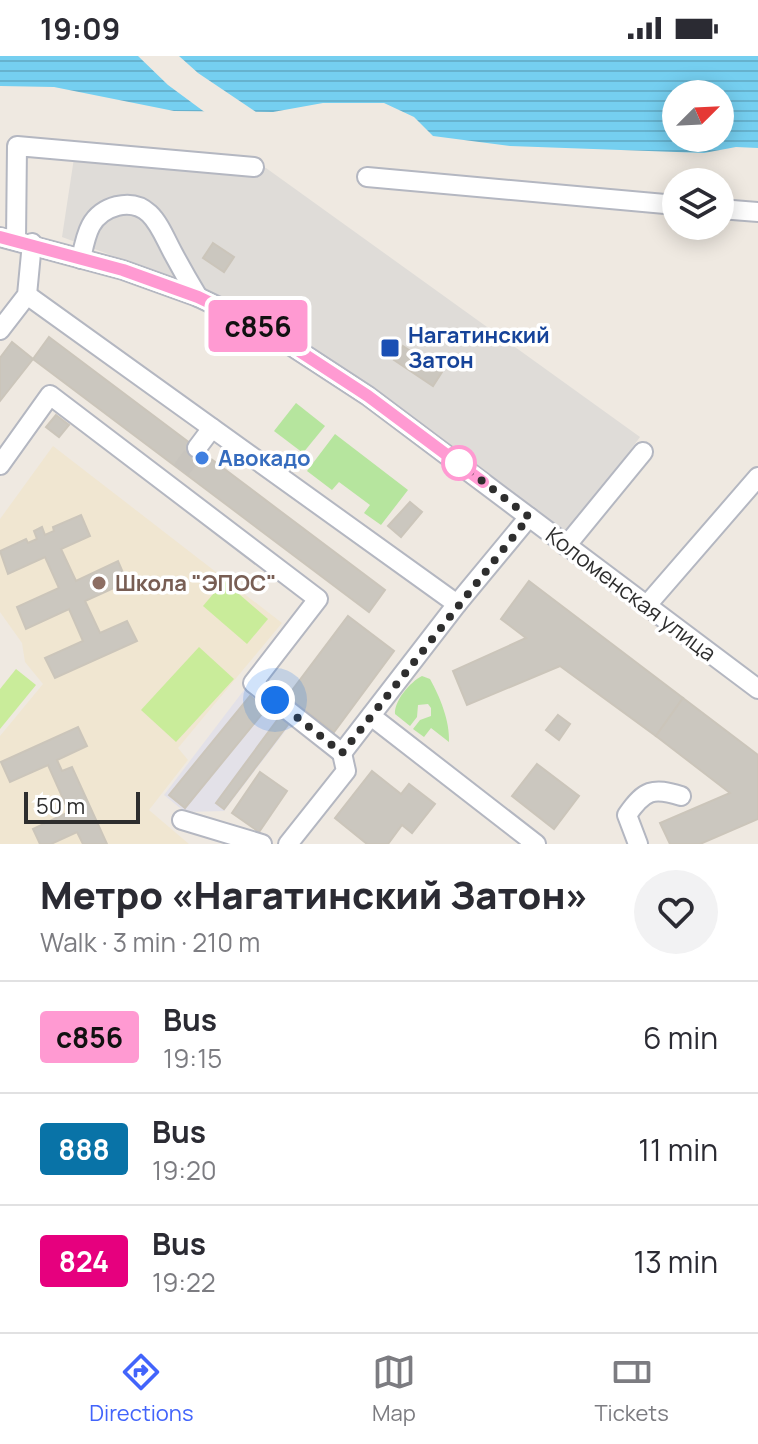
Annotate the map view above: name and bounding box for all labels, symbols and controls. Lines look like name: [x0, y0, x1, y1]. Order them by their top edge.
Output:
text: 19:09: [40, 8, 120, 49]
north arrow: [662, 80, 734, 152]
map controls: [662, 80, 734, 240]
button: layers: [662, 168, 734, 240]
line badge: с856: [202, 300, 314, 352]
text: с856: [224, 307, 292, 345]
place label: Нагатинский Затон: [408, 320, 550, 375]
marker: Нагатинский Затон: [379, 337, 401, 359]
place label: Авокадо: [218, 443, 311, 473]
unlabelled marker: [442, 446, 476, 480]
marker: Авокадо: [193, 449, 211, 467]
street label: Коломенская улица: [540, 520, 722, 668]
place label: Школа "ЭПОС": [115, 568, 276, 598]
marker: Школа "ЭПОС": [90, 574, 108, 592]
your location: [255, 680, 295, 720]
scale bar: [24, 788, 140, 824]
text: 50 m: [36, 791, 85, 821]
text: Метро «Нагатинский Затон»: [40, 868, 588, 920]
button: heart: [634, 870, 718, 954]
text: Walk · 3 min · 210 m: [40, 924, 260, 960]
text: Bus: [163, 999, 217, 1040]
text: 6 min: [643, 1017, 718, 1058]
text: с856: [56, 1018, 123, 1056]
text: 19:15: [163, 1040, 222, 1076]
text: Bus: [152, 1111, 206, 1152]
text: 11 min: [638, 1129, 718, 1170]
text: 888: [58, 1130, 110, 1168]
text: 19:20: [152, 1152, 217, 1188]
text: Bus: [152, 1223, 206, 1264]
text: 13 min: [633, 1241, 718, 1282]
text: 824: [59, 1242, 109, 1280]
text: 19:22: [152, 1264, 216, 1300]
tab: Directions: [89, 1350, 193, 1428]
tab: Map: [372, 1350, 416, 1428]
tab: Tickets: [594, 1350, 669, 1428]

